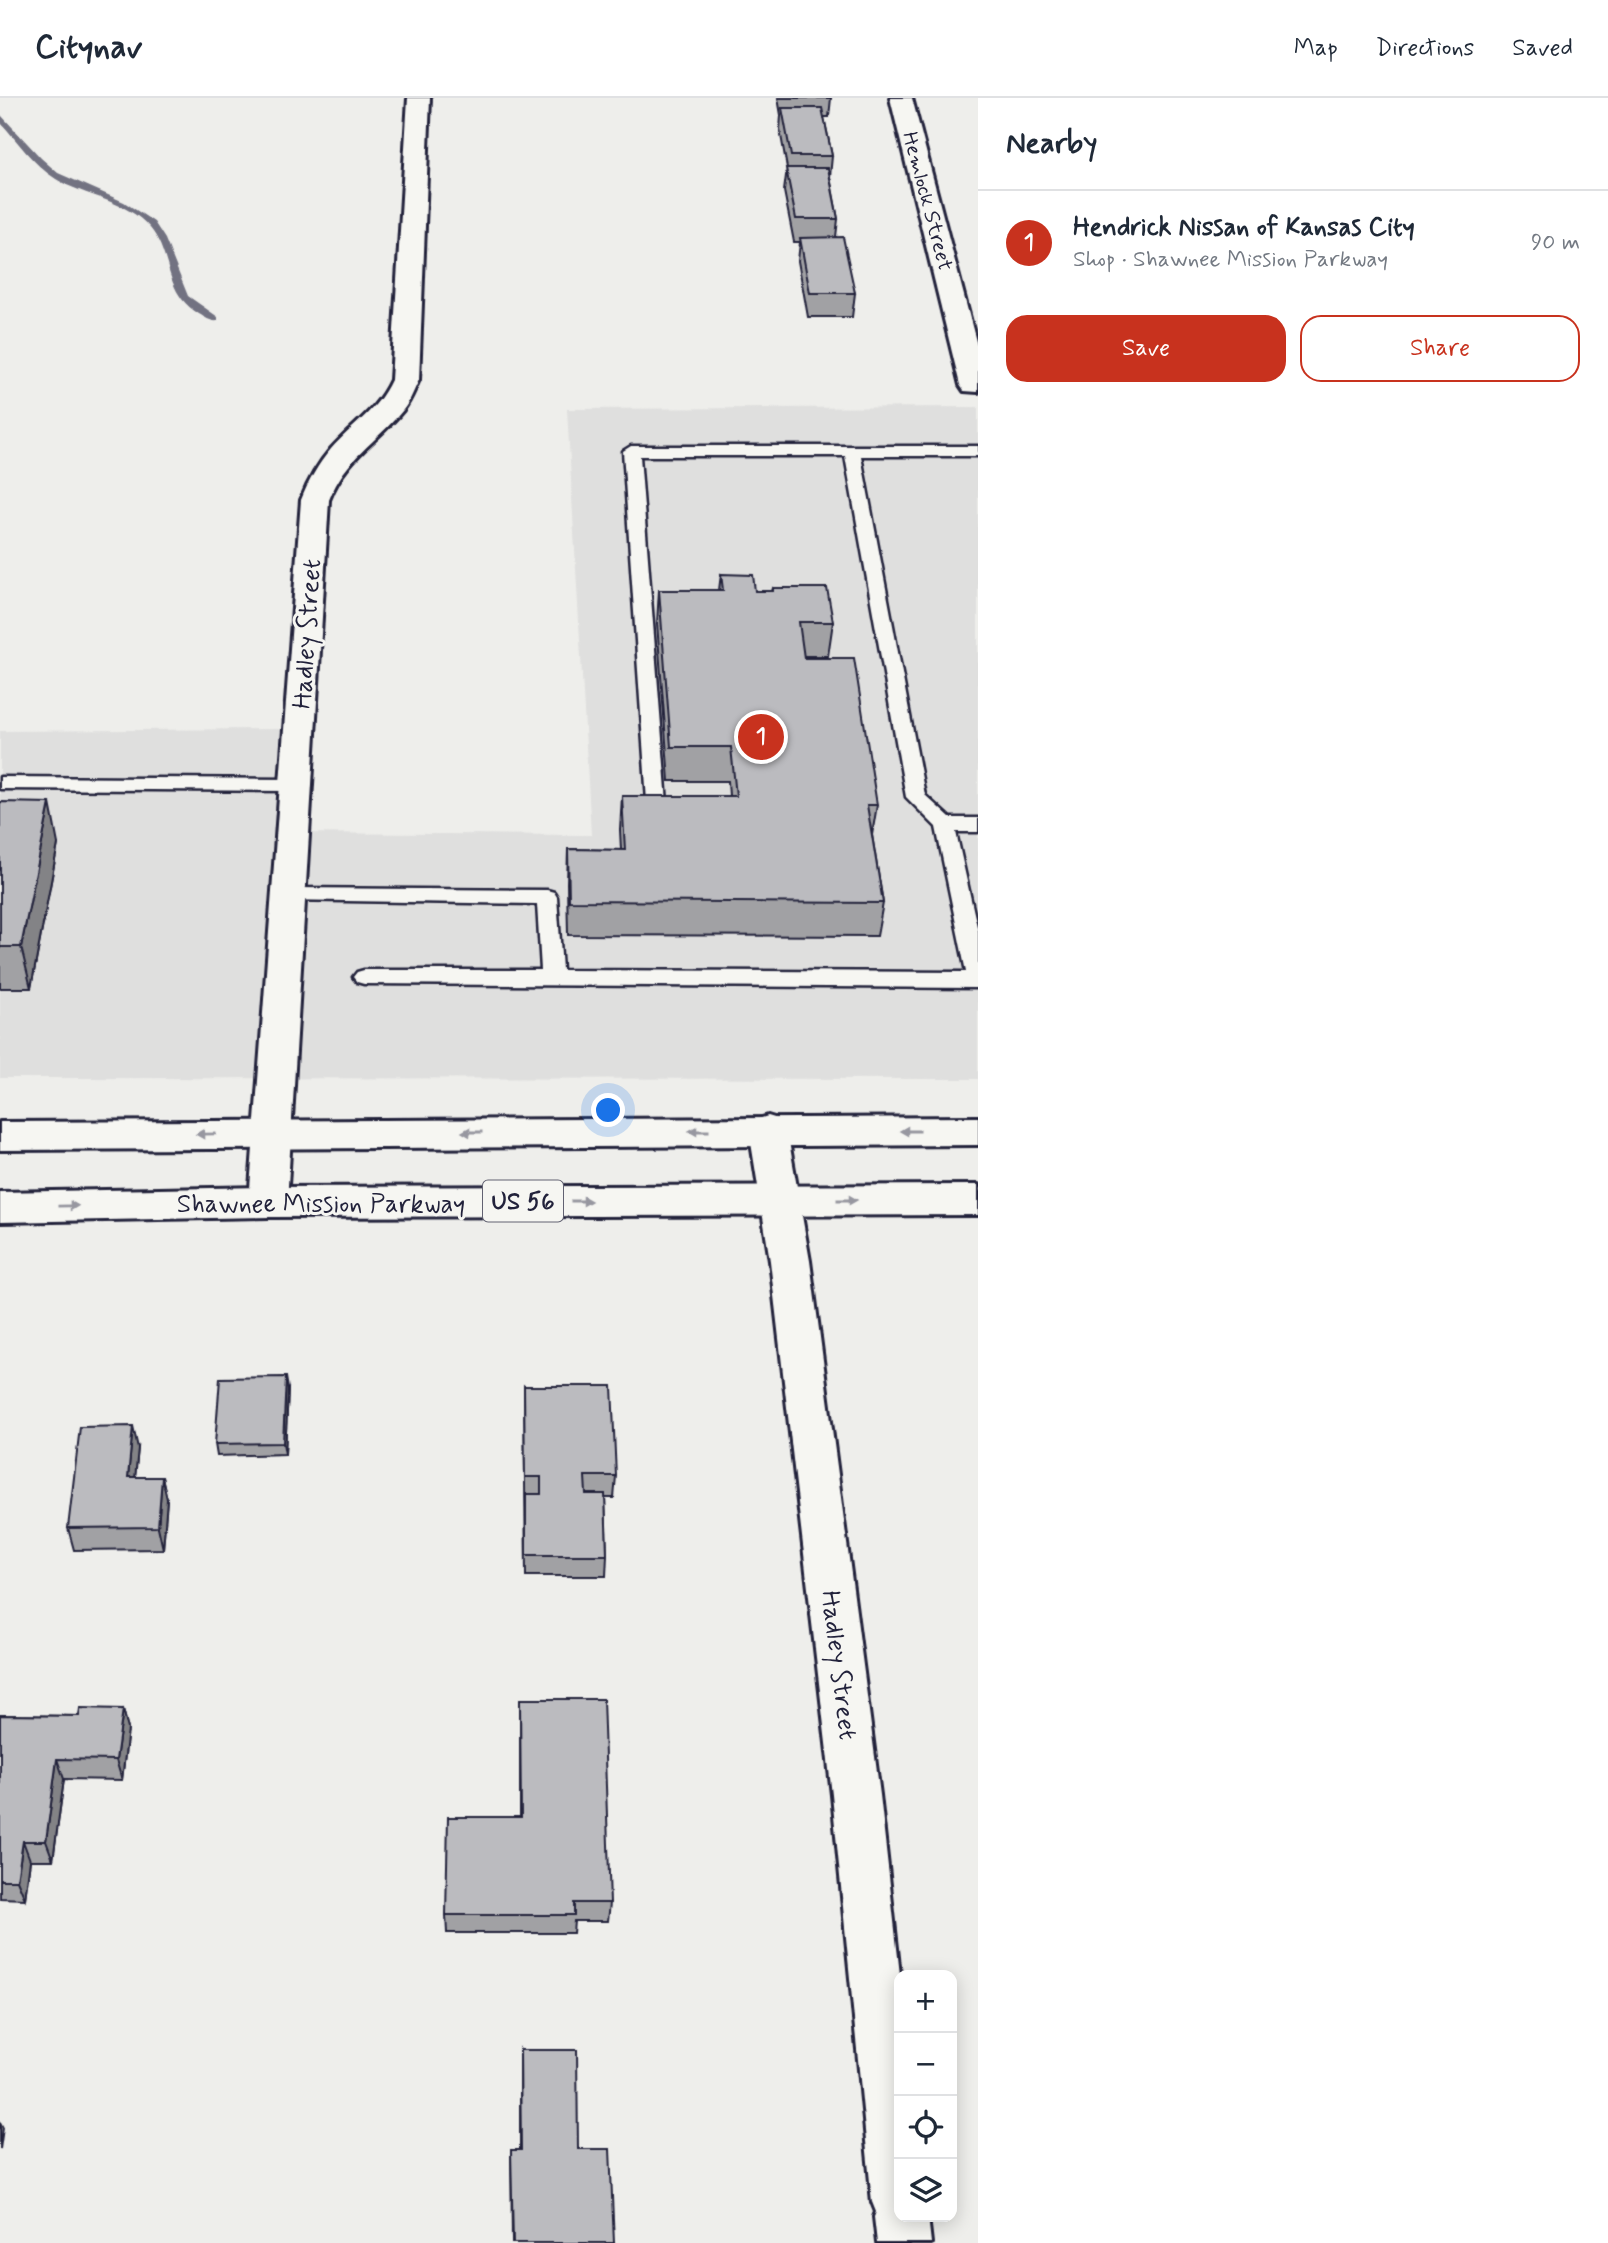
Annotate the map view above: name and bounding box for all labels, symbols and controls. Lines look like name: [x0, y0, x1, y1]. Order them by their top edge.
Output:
text: Citynav: [35, 26, 142, 70]
text: Map: [1294, 33, 1338, 64]
text: Directions: [1376, 33, 1474, 64]
text: Saved: [1512, 33, 1573, 64]
text: Nearby: [1006, 124, 1097, 163]
street label: Hemlock Street: [895, 129, 959, 274]
text: Hendrick Nissan of Kansas City: [1073, 211, 1415, 245]
text: 1: [1024, 228, 1034, 258]
text: 90 m: [1531, 228, 1580, 258]
text: Shop · Shawnee Mission Parkway: [1073, 245, 1388, 275]
button: Save: [1006, 315, 1286, 382]
button: Share: [1300, 315, 1580, 382]
street label: Hadley Street: [286, 558, 330, 710]
pin: 1: [738, 711, 784, 763]
your location: [591, 1093, 625, 1127]
one-way arrow: [688, 1125, 710, 1137]
one-way arrow: [899, 1125, 921, 1137]
one-way arrow: [461, 1126, 483, 1138]
one-way arrow: [194, 1128, 216, 1140]
road number: US 56: [483, 1181, 563, 1222]
street label: Shawnee Mission Parkway: [177, 1188, 465, 1222]
one-way arrow: [836, 1194, 858, 1206]
one-way arrow: [570, 1195, 592, 1207]
one-way arrow: [57, 1200, 79, 1211]
street label: Hadley Street: [812, 1589, 864, 1742]
map controls: [894, 1970, 957, 2222]
button: +: [894, 1970, 957, 2033]
button: −: [894, 2033, 957, 2096]
button: locate: [894, 2096, 957, 2159]
button: layers: [894, 2159, 957, 2222]

